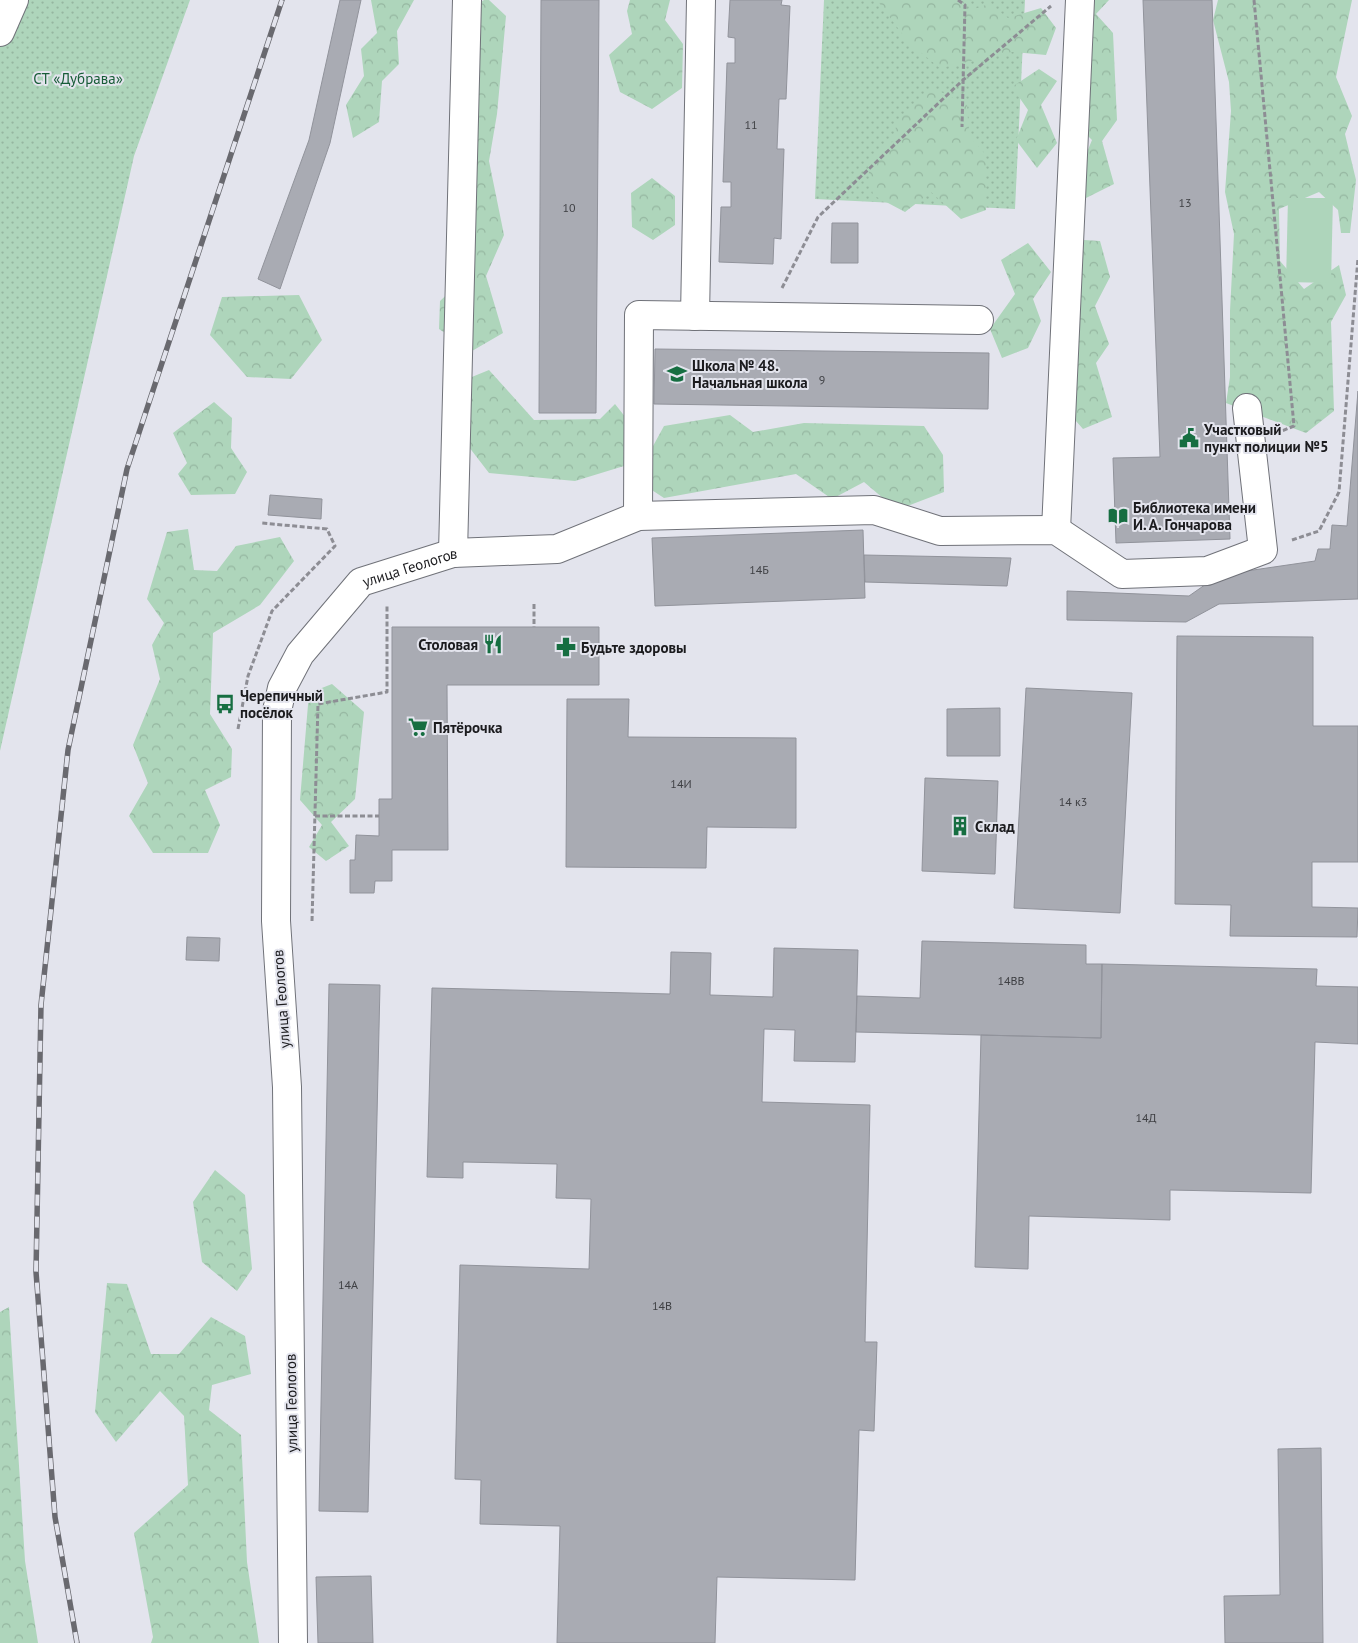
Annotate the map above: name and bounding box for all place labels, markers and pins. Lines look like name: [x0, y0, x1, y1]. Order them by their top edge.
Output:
place label: Школа № 48. Начальная школа: [692, 356, 808, 392]
school or university icon: Школа № 48. Начальная школа: [666, 363, 688, 385]
place label: Участковый пункт полиции №5: [1203, 420, 1329, 456]
public building icon: Участковый пункт полиции №5: [1178, 427, 1200, 449]
place label: Библиотека имени И. А. Гончарова: [1133, 498, 1256, 534]
library icon: Библиотека имени И. А. Гончарова: [1107, 505, 1129, 527]
restaurant icon: Столовая: [482, 633, 504, 655]
place label: Столовая: [418, 635, 478, 654]
pharmacy icon: Будьте здоровы: [555, 636, 577, 658]
place label: Будьте здоровы: [581, 638, 687, 657]
place label: Черепичный посёлок: [240, 686, 323, 722]
bus stop icon: Черепичный посёлок: [214, 693, 236, 715]
supermarket icon: Пятёрочка: [407, 716, 429, 738]
place label: Пятёрочка: [433, 718, 502, 737]
building icon: Склад: [949, 815, 971, 837]
place label: Склад: [975, 817, 1015, 836]

